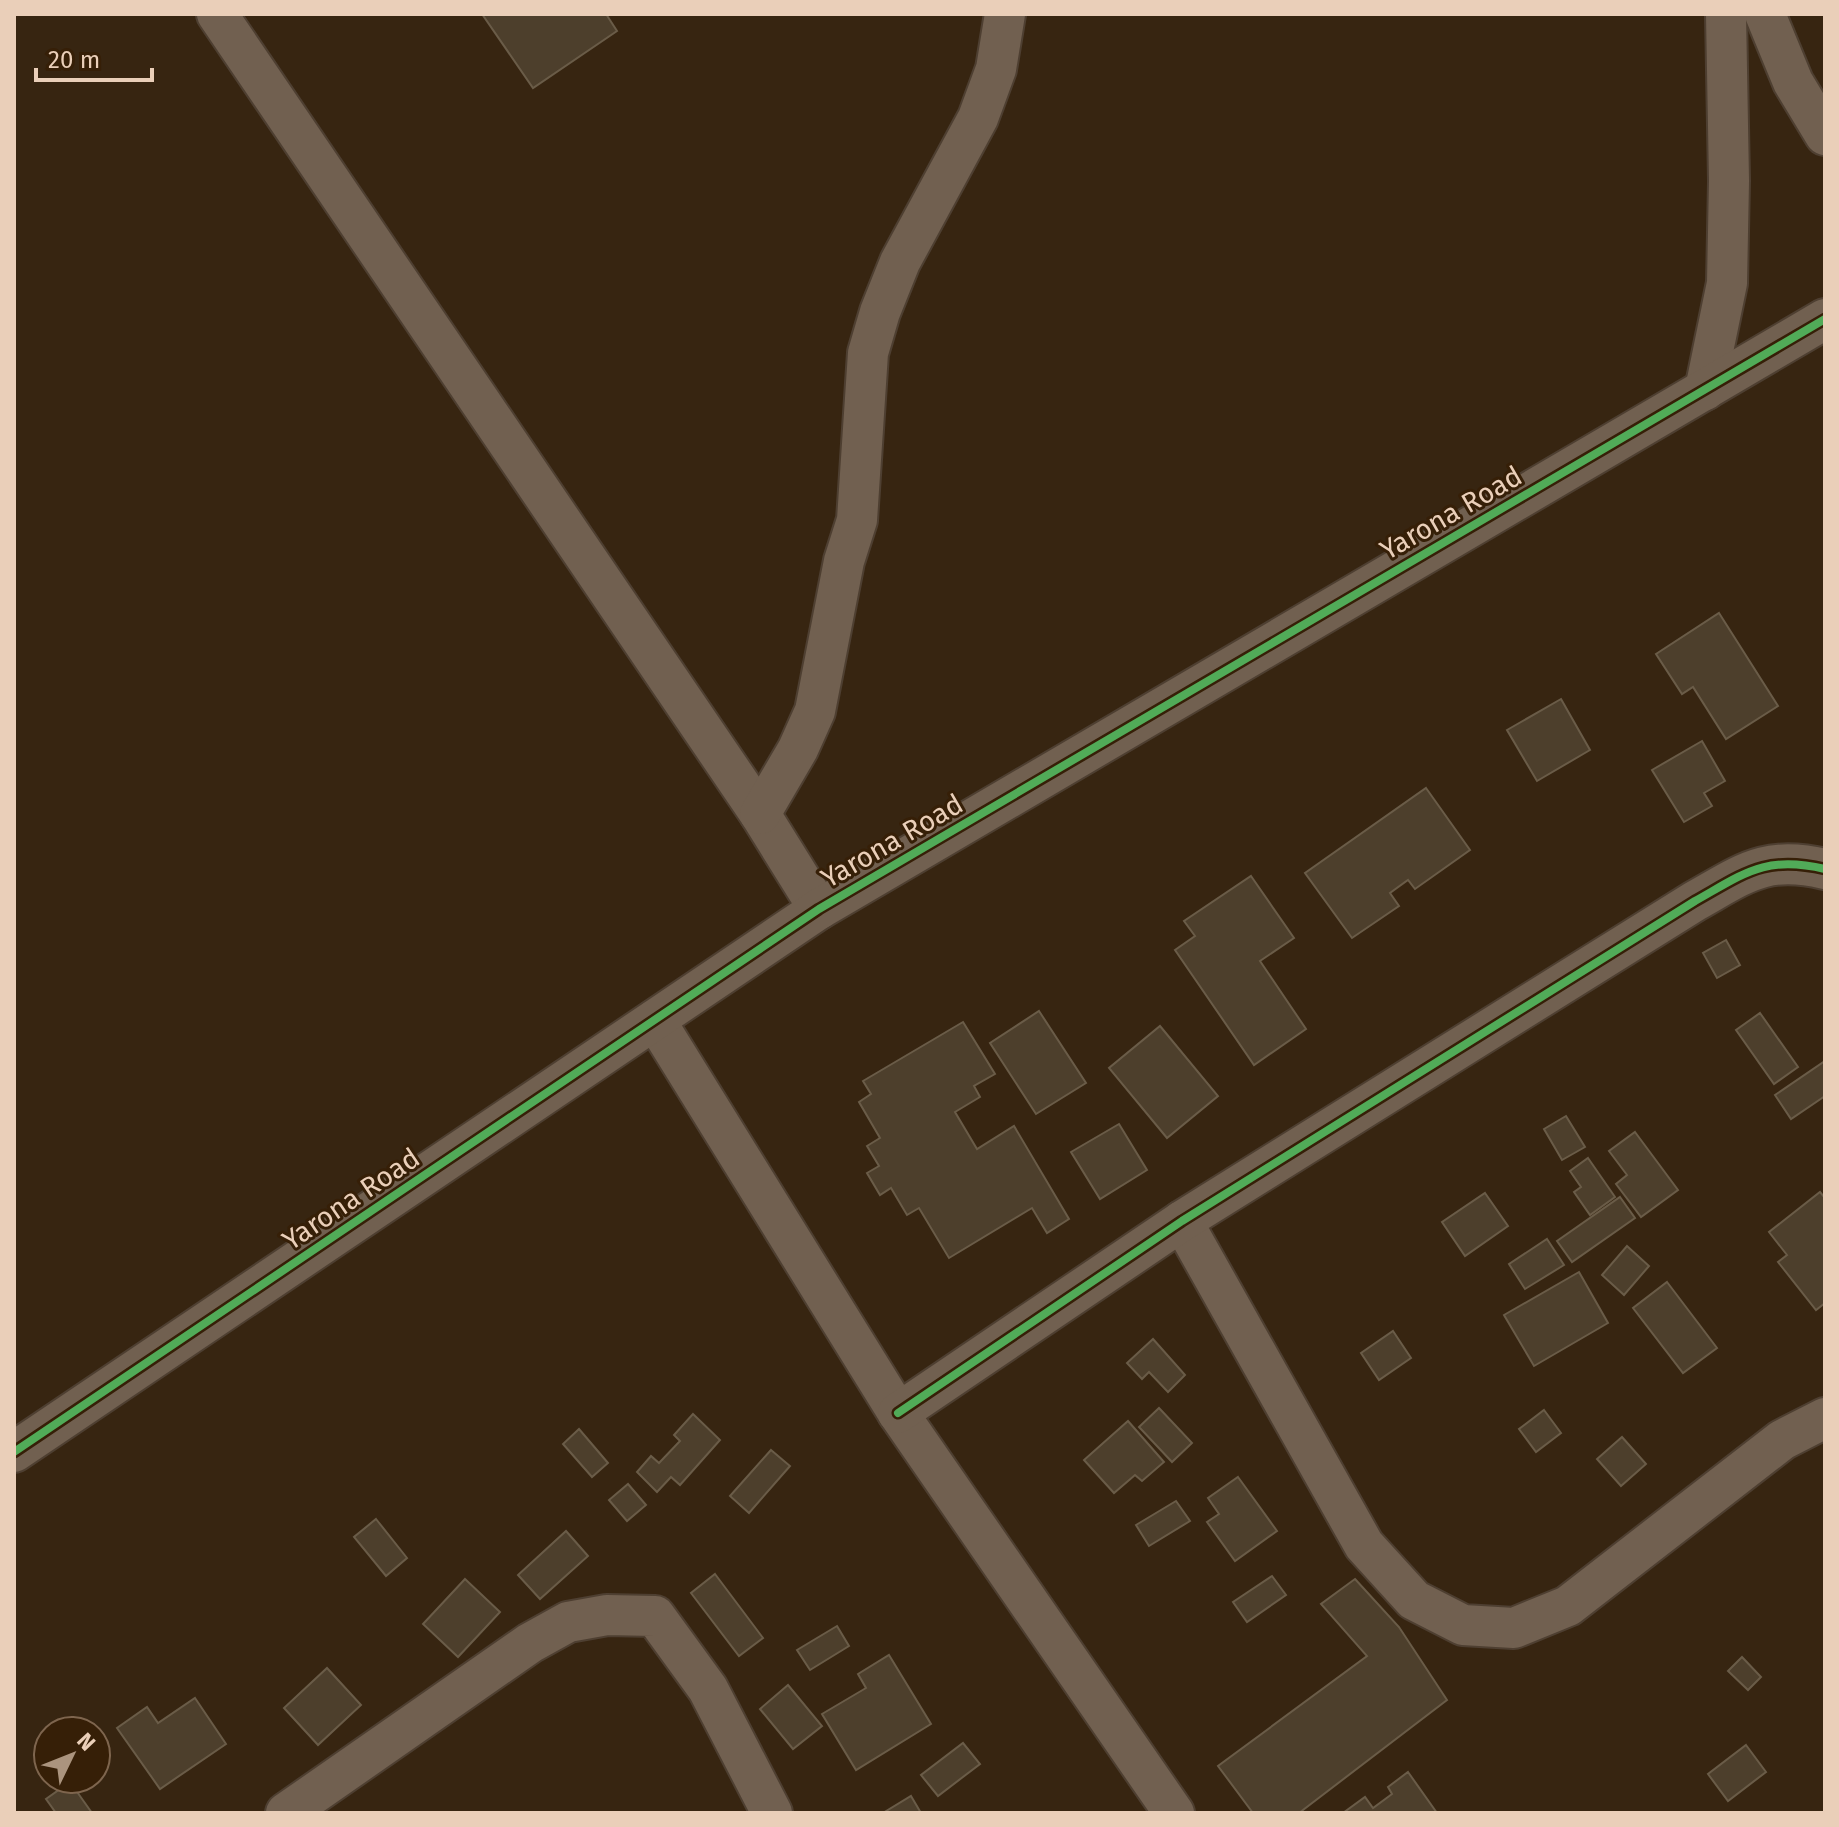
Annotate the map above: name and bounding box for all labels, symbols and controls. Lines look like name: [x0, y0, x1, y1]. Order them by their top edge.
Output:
scale bar: [36, 32, 152, 82]
text: 20 m: [48, 46, 100, 74]
street label: Yarona Road: [1374, 459, 1528, 567]
street label: Yarona Road: [815, 787, 969, 895]
street label: Yarona Road: [276, 1141, 426, 1257]
north arrow: [32, 1715, 112, 1795]
text: N: [71, 1727, 101, 1756]

